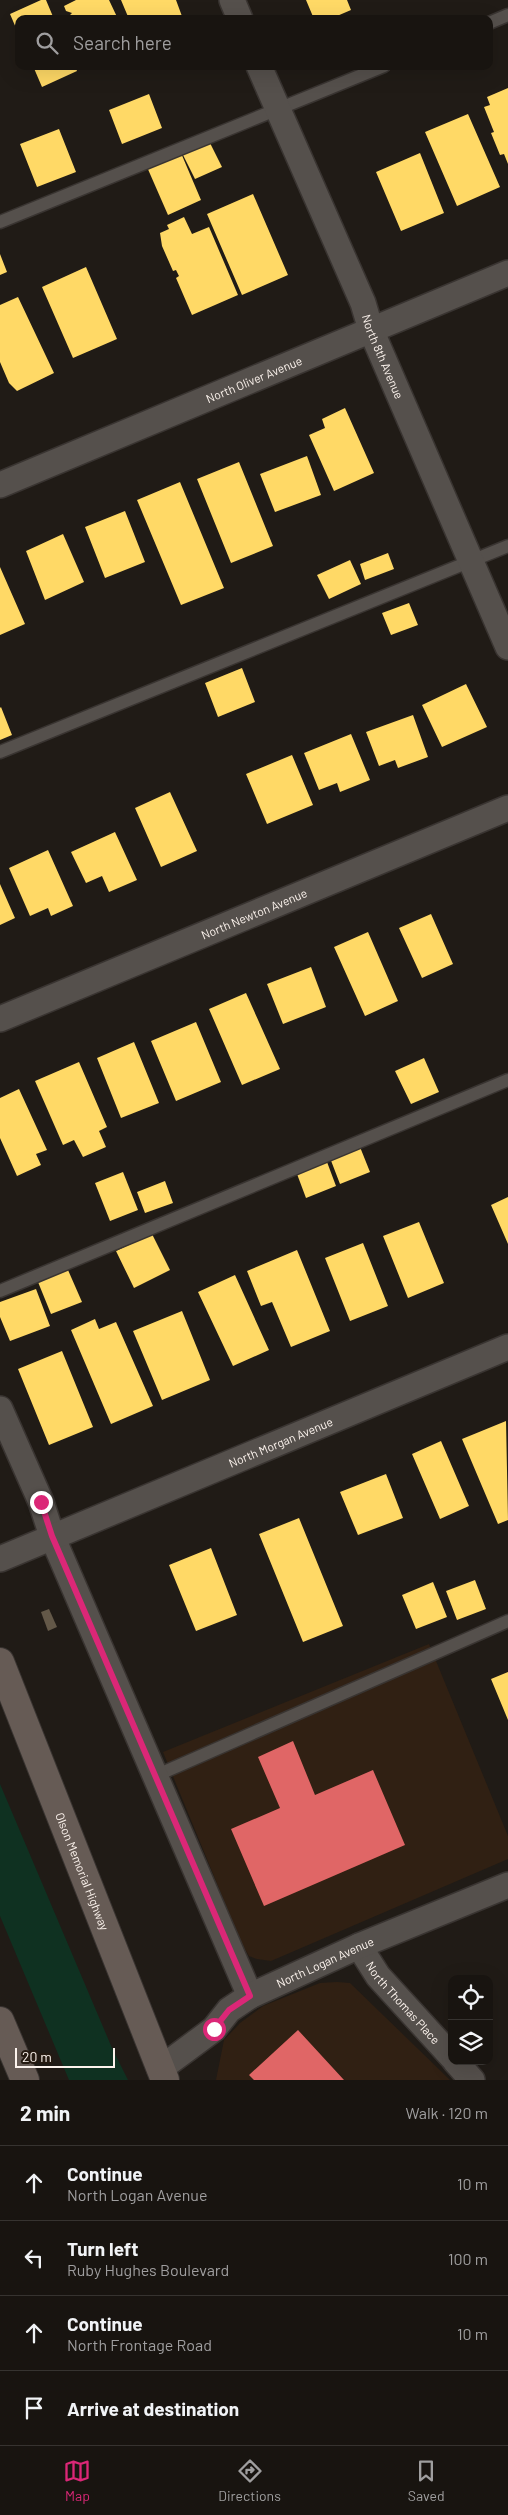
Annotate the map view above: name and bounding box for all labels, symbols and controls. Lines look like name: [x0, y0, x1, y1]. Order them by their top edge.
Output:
search box: [15, 15, 493, 70]
icon: search: [33, 29, 61, 57]
text: Search here: [73, 31, 172, 54]
street label: North 8th Avenue: [360, 313, 407, 401]
street label: North Oliver Avenue: [204, 353, 304, 405]
street label: North Newton Avenue: [199, 885, 309, 942]
street label: North Morgan Avenue: [226, 1414, 335, 1470]
route end: [30, 1491, 53, 1514]
street label: Olson Memorial Highway: [53, 1810, 112, 1933]
street label: North Logan Avenue: [274, 1934, 376, 1990]
street label: North Thomas Place: [363, 1959, 443, 2046]
map controls: [448, 1975, 493, 2065]
button: locate: [448, 1975, 493, 2020]
route start: [203, 2018, 226, 2041]
button: layers: [448, 2020, 493, 2065]
scale bar: [15, 2045, 115, 2068]
text: 20 m: [22, 2048, 52, 2065]
text: 2 min: [20, 2100, 70, 2125]
text: Walk · 120 m: [405, 2103, 488, 2122]
text: Continue: [67, 2162, 143, 2185]
icon: ahead: [20, 2169, 48, 2197]
text: 10 m: [457, 2174, 488, 2193]
text: North Logan Avenue: [67, 2185, 207, 2204]
text: Turn left: [67, 2237, 138, 2260]
icon: left: [20, 2244, 48, 2272]
text: 100 m: [448, 2249, 488, 2268]
text: Ruby Hughes Boulevard: [67, 2260, 229, 2279]
text: Continue: [67, 2312, 143, 2335]
icon: ahead: [20, 2319, 48, 2347]
text: 10 m: [457, 2324, 488, 2343]
text: North Frontage Road: [67, 2335, 212, 2354]
icon: arrive: [20, 2394, 48, 2422]
text: Arrive at destination: [67, 2397, 239, 2420]
tab: Map: [63, 2457, 91, 2504]
tab: Directions: [218, 2457, 281, 2504]
tab: Saved: [408, 2457, 445, 2504]

